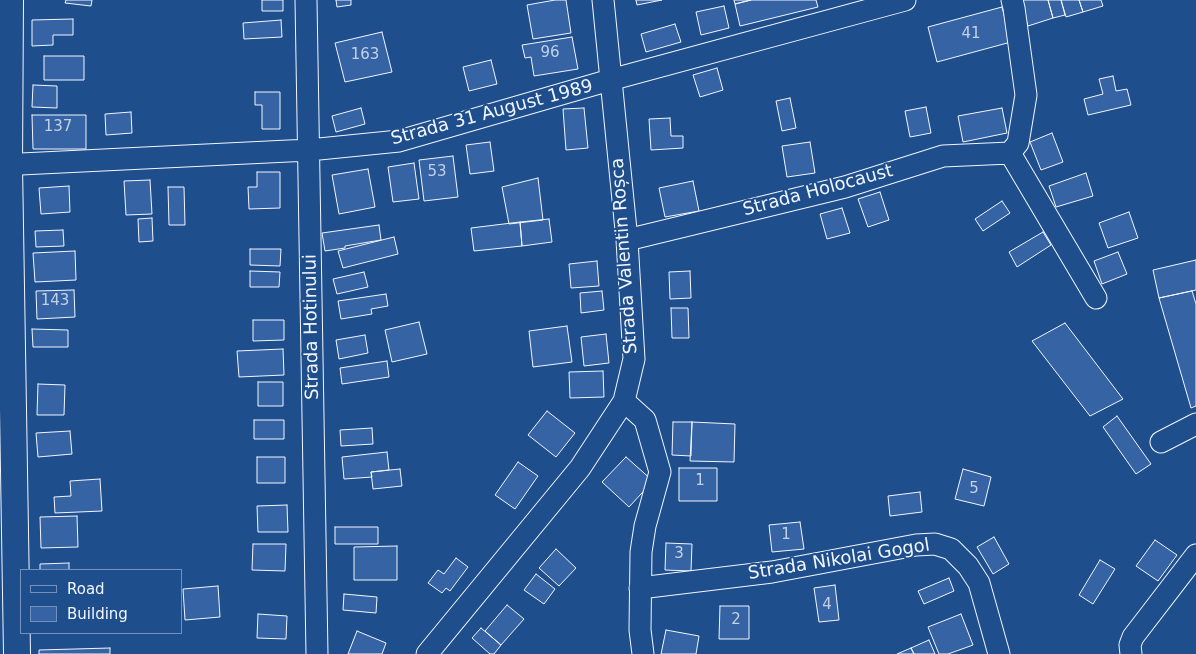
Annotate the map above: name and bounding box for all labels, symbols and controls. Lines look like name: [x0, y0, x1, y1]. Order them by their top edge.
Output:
house number: 41: [961, 25, 981, 43]
house number: 96: [540, 44, 560, 62]
house number: 163: [351, 46, 379, 64]
street label: Strada 31 August 1989: [389, 76, 595, 150]
house number: 137: [44, 118, 72, 136]
street label: Strada Valentin Roșca: [607, 157, 643, 355]
street label: Strada Holocaust: [741, 161, 895, 221]
house number: 53: [427, 163, 447, 181]
street label: Strada Hotinului: [300, 254, 324, 400]
house number: 143: [41, 292, 69, 310]
house number: 1: [695, 472, 705, 490]
house number: 5: [969, 480, 979, 498]
house number: 1: [781, 526, 791, 544]
street label: Strada Nikolai Gogol: [747, 535, 931, 585]
house number: 3: [674, 545, 684, 563]
legend: [20, 569, 182, 634]
text: Road: [67, 580, 105, 598]
house number: 4: [822, 596, 832, 614]
text: Building: [67, 605, 128, 623]
house number: 2: [731, 611, 741, 629]

